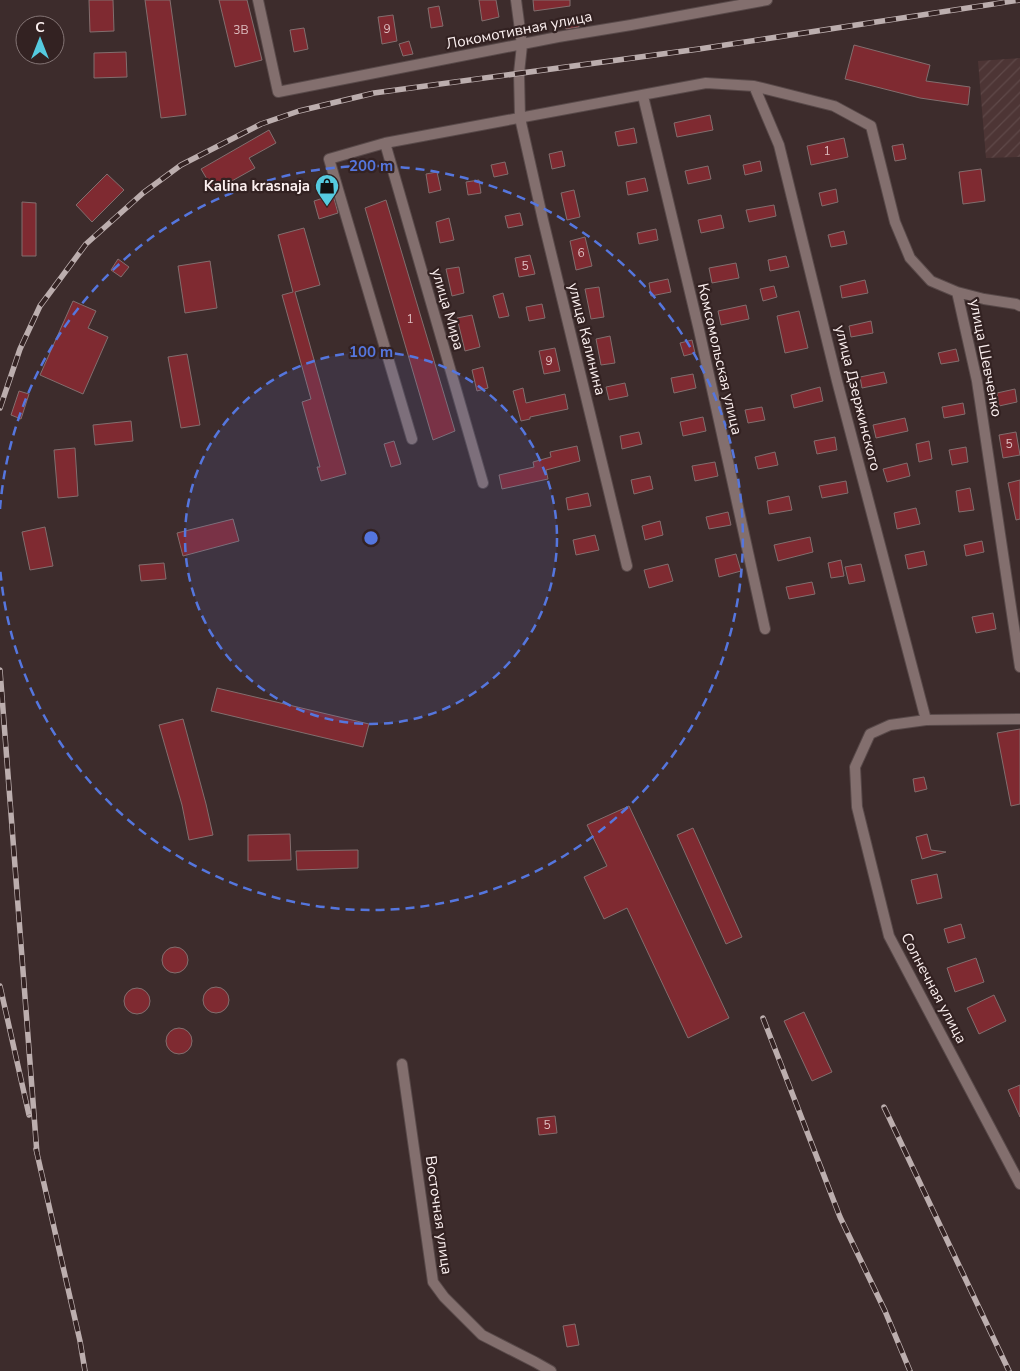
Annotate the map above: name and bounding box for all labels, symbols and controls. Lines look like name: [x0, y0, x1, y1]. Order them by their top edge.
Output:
street label: Локомотивная улица: [444, 6, 594, 54]
north arrow: [15, 15, 65, 65]
text: С: [35, 18, 45, 37]
house number: 9: [383, 21, 391, 37]
house number: 3В: [233, 22, 249, 38]
house number: 1: [823, 143, 831, 159]
text: 200 m: [349, 156, 393, 176]
shop icon: Kalina krasnaja: [314, 173, 340, 207]
place label: Kalina krasnaja: [204, 176, 310, 196]
house number: 6: [577, 245, 585, 261]
house number: 5: [521, 258, 529, 274]
street label: улица Мира: [427, 266, 469, 352]
street label: улица Калинина: [563, 281, 611, 397]
street label: Комсомольская улица: [693, 281, 747, 437]
street label: улица Шевченко: [965, 297, 1007, 419]
house number: 1: [406, 311, 414, 327]
street label: улица Дзержинского: [830, 323, 886, 473]
text: 100 m: [349, 342, 393, 362]
house number: 9: [545, 353, 553, 369]
house number: 5: [1005, 436, 1013, 452]
centre of rings: [362, 529, 380, 547]
street label: Солнечная улица: [896, 929, 972, 1047]
house number: 5: [543, 1117, 551, 1133]
street label: Восточная улица: [421, 1154, 457, 1276]

